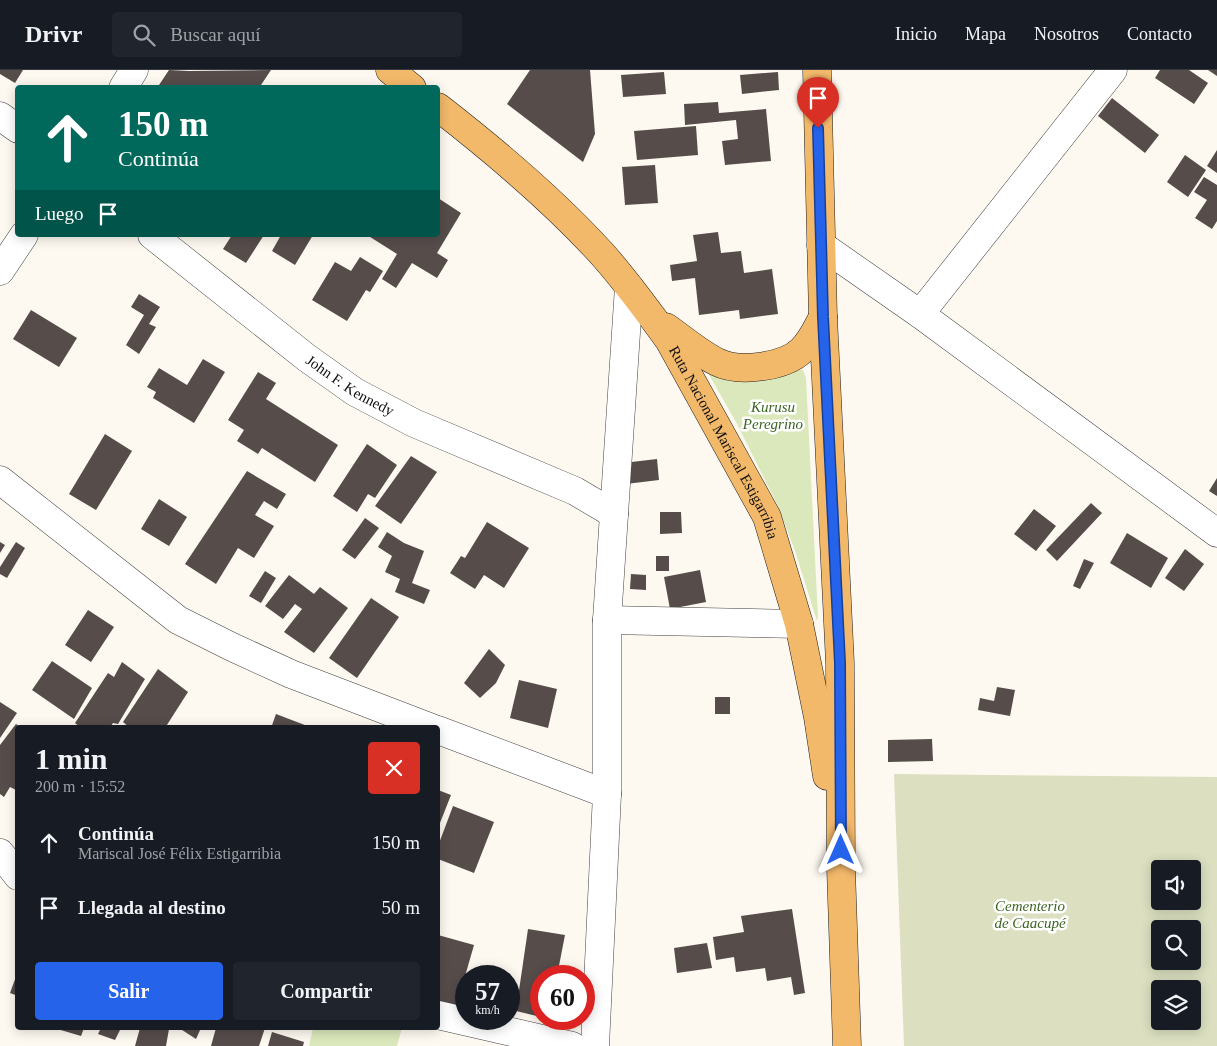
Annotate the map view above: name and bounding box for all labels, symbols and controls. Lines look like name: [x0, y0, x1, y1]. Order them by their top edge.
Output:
search box: [112, 12, 462, 57]
text: Drivr: [25, 21, 82, 47]
icon: search: [130, 21, 158, 49]
text: Buscar aquí: [170, 24, 261, 45]
text: Inicio: [895, 24, 937, 44]
text: Mapa: [965, 24, 1006, 44]
text: Nosotros: [1034, 24, 1099, 44]
text: Contacto: [1127, 24, 1192, 44]
pin: [797, 77, 839, 128]
icon: arrive: [804, 84, 832, 112]
icon: ahead: [35, 105, 100, 170]
text: 150 m: [118, 105, 208, 144]
text: Continúa: [118, 146, 199, 171]
icon: arrive: [94, 200, 122, 228]
text: Luego: [35, 203, 84, 224]
street label: Ruta Nacional Mariscal Estigarribia: [666, 343, 781, 541]
street label: John F. Kennedy: [303, 352, 397, 419]
park label: Kurusu Peregrino: [742, 399, 804, 432]
text: 1 min: [35, 742, 108, 775]
button: close: [368, 742, 420, 794]
text: 200 m · 15:52: [35, 778, 125, 795]
text: Continúa: [78, 823, 154, 844]
position arrow: [814, 823, 866, 875]
icon: ahead: [35, 829, 63, 857]
text: 150 m: [372, 832, 420, 853]
text: Mariscal José Félix Estigarribia: [78, 845, 281, 862]
map controls: [1151, 860, 1201, 1030]
button: sound: [1151, 860, 1201, 910]
icon: arrive: [35, 894, 63, 922]
text: Llegada al destino: [78, 897, 226, 918]
text: 50 m: [381, 897, 420, 918]
park label: Cementerio de Caacupé: [994, 898, 1067, 931]
button: search: [1151, 920, 1201, 970]
button: Salir: [35, 962, 223, 1020]
button: Compartir: [233, 962, 420, 1020]
speed limit sign: 60: [530, 965, 595, 1030]
text: 57: [475, 978, 500, 1005]
button: layers: [1151, 980, 1201, 1030]
text: km/h: [475, 1003, 500, 1017]

